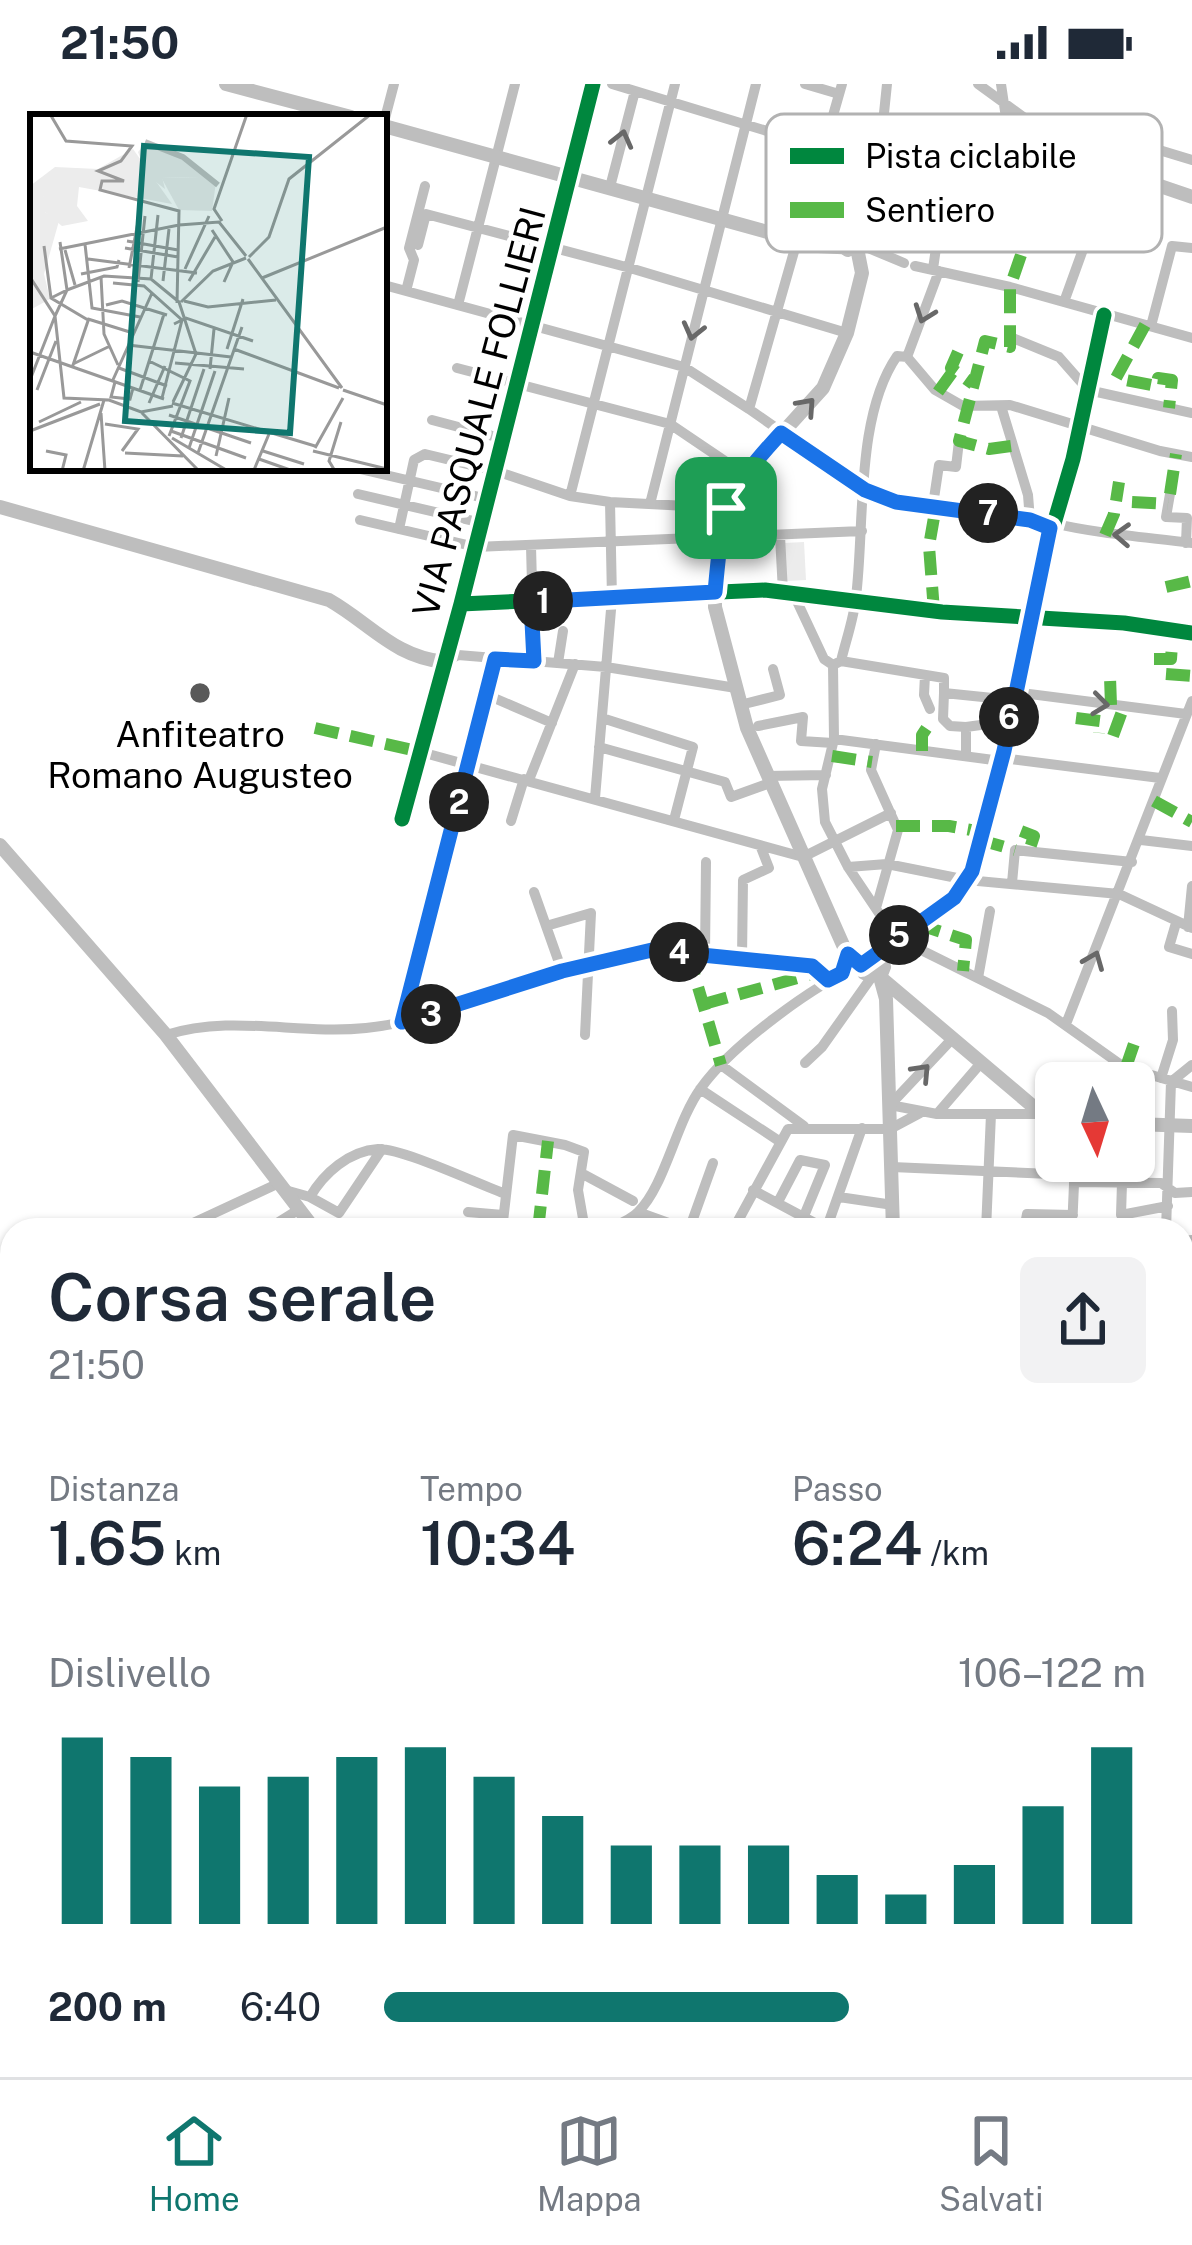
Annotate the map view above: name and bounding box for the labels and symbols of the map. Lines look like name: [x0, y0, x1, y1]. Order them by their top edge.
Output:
inset map: [30, 114, 387, 471]
legend: [766, 114, 1162, 252]
one-way arrow: [608, 130, 633, 150]
text: Pista ciclabile: [865, 137, 1077, 175]
text: Sentiero: [865, 191, 995, 229]
street label: VIA PASQUALE FOLLIERI: [404, 202, 554, 622]
one-way arrow: [914, 302, 938, 323]
one-way arrow: [682, 320, 707, 340]
one-way arrow: [793, 398, 814, 420]
pin: [675, 457, 777, 559]
pin: 7: [958, 483, 1018, 543]
one-way arrow: [1112, 523, 1131, 549]
pin: 1: [513, 571, 573, 631]
marker: Anfiteatro Romano Augusteo: [187, 680, 213, 706]
pin: 6: [979, 687, 1039, 747]
one-way arrow: [1090, 690, 1110, 716]
place label: Anfiteatro Romano Augusteo: [47, 713, 353, 796]
pin: 2: [429, 772, 489, 832]
pin: 5: [869, 905, 929, 965]
pin: 4: [649, 922, 709, 982]
one-way arrow: [1080, 950, 1104, 971]
pin: 3: [401, 984, 461, 1044]
north arrow: [1035, 1062, 1155, 1182]
one-way arrow: [907, 1064, 929, 1085]

